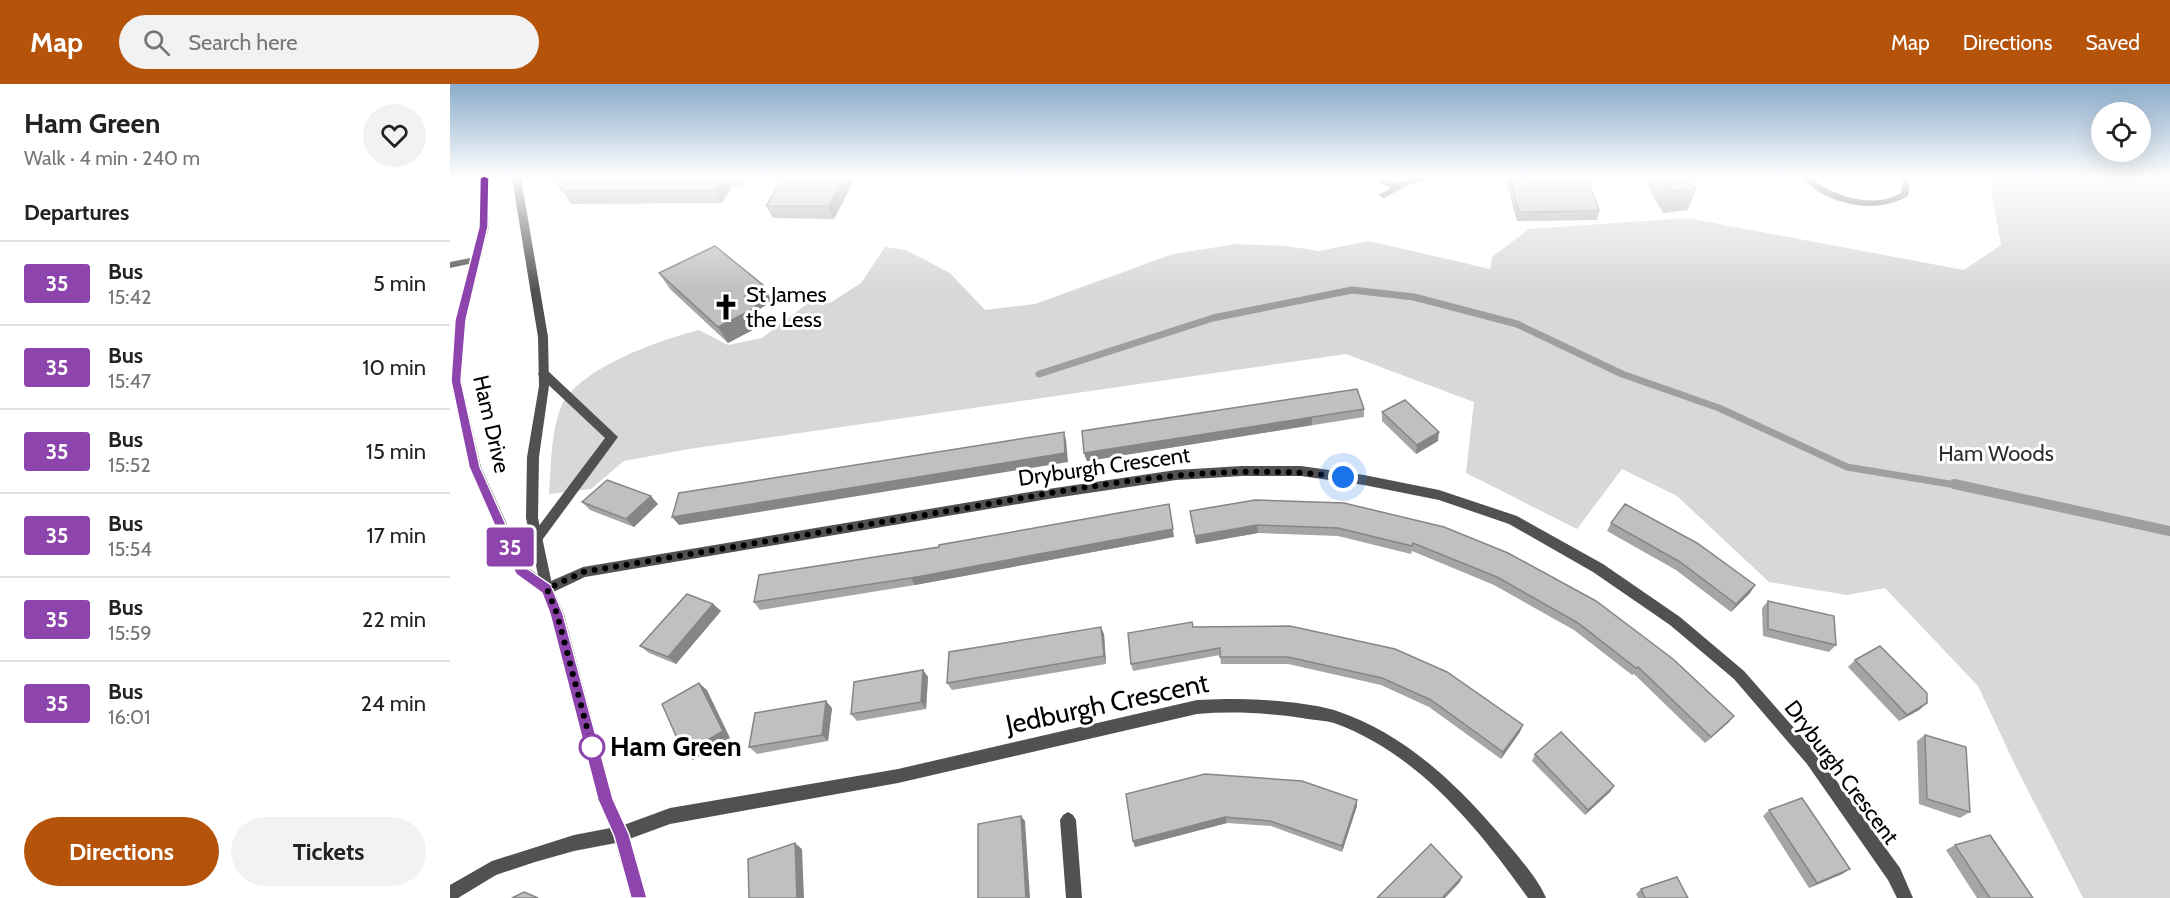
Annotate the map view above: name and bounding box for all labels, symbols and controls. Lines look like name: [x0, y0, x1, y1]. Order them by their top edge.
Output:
search box: [119, 15, 539, 69]
text: Map: [30, 25, 83, 59]
icon: search: [140, 26, 173, 59]
text: Search here: [188, 29, 297, 56]
text: Map: [1891, 30, 1930, 55]
text: Directions: [1963, 30, 2052, 55]
text: Saved: [2085, 30, 2140, 55]
map controls: [2091, 102, 2151, 162]
button: locate: [2091, 102, 2151, 162]
button: heart: [363, 104, 426, 167]
text: Ham Green: [24, 106, 160, 140]
text: Walk · 4 min · 240 m: [24, 146, 200, 170]
text: Departures: [24, 199, 129, 226]
text: Bus: [108, 258, 143, 285]
text: 5 min: [373, 270, 426, 297]
text: 35: [46, 271, 68, 296]
place label: St James the Less: [746, 281, 827, 333]
text: 15:42: [108, 285, 152, 309]
church icon: St James the Less: [711, 292, 741, 322]
text: Bus: [108, 342, 143, 369]
text: 10 min: [362, 354, 426, 381]
text: 35: [46, 355, 68, 380]
text: 15:47: [108, 369, 151, 393]
street label: Ham Drive: [467, 373, 516, 476]
text: Bus: [108, 426, 143, 453]
text: 15 min: [366, 438, 426, 465]
text: 35: [46, 439, 68, 464]
park label: Ham Woods: [1938, 440, 2054, 467]
street label: Dryburgh Crescent: [1016, 441, 1192, 492]
text: 15:52: [108, 453, 151, 477]
your location: [1328, 462, 1358, 492]
text: Bus: [108, 510, 143, 537]
text: 17 min: [367, 522, 426, 549]
text: 35: [46, 523, 68, 548]
line badge: 35: [483, 528, 537, 566]
text: 35: [499, 535, 521, 560]
text: 15:54: [108, 537, 152, 561]
text: Bus: [108, 594, 143, 621]
text: 22 min: [362, 606, 426, 633]
text: 35: [46, 607, 68, 632]
text: 15:59: [108, 621, 152, 645]
street label: Jedburgh Crescent: [1002, 666, 1211, 741]
text: Bus: [108, 678, 143, 705]
text: 24 min: [361, 690, 426, 717]
text: 35: [46, 691, 68, 716]
street label: Dryburgh Crescent: [1779, 695, 1905, 850]
text: 16:01: [108, 705, 151, 729]
place label: Ham Green: [610, 730, 742, 763]
marker: Ham Green: [579, 734, 605, 760]
button: Directions: [24, 817, 219, 886]
button: Tickets: [231, 817, 426, 886]

